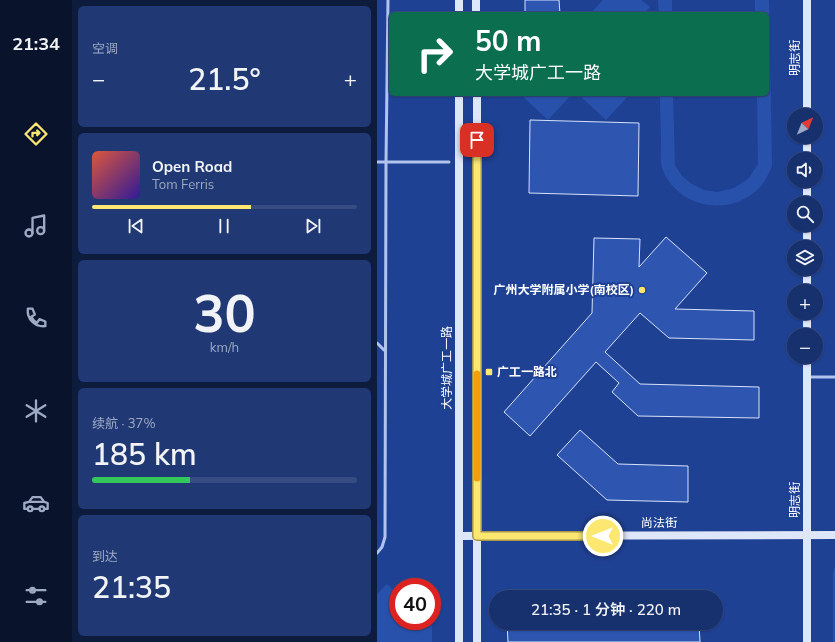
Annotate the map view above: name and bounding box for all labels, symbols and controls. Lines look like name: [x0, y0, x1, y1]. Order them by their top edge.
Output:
text: 50 m: [475, 23, 541, 58]
icon: right: [409, 28, 461, 80]
text: 21:34: [12, 32, 60, 55]
text: 空调: [92, 40, 118, 56]
street label: 明志街: [787, 40, 802, 76]
text: 21.5°: [188, 60, 261, 98]
text: 大学城广工一路: [475, 61, 601, 84]
text: −: [92, 65, 105, 93]
text: +: [344, 65, 357, 93]
north arrow: [787, 108, 823, 144]
map controls: [787, 108, 823, 364]
icon: directions: [22, 120, 50, 148]
pin: [460, 123, 494, 157]
icon: arrive: [466, 129, 488, 151]
button: sound: [787, 152, 823, 188]
text: Open Road: [152, 157, 232, 176]
text: Tom Ferris: [152, 176, 214, 192]
button: search: [787, 196, 823, 232]
icon: music: [22, 212, 50, 240]
icon: previous: [125, 215, 147, 237]
icon: pause: [213, 215, 235, 237]
icon: next: [302, 215, 324, 237]
button: layers: [787, 240, 823, 276]
text: 30: [193, 280, 256, 345]
place label: 广州大学附属小学(南校区): [493, 282, 634, 297]
button: +: [787, 284, 823, 320]
marker: 广州大学附属小学(南校区): [637, 285, 647, 295]
icon: phone: [22, 304, 50, 332]
street label: 大学城广工一路: [439, 326, 454, 410]
button: −: [787, 328, 823, 364]
text: km/h: [210, 339, 239, 355]
place label: 广工一路北: [497, 364, 557, 379]
marker: 广工一路北: [484, 367, 494, 377]
icon: climate: [22, 397, 50, 425]
text: 续航 · 37%: [92, 415, 156, 431]
text: 185 km: [92, 435, 197, 473]
street label: 明志街: [787, 482, 802, 518]
icon: car: [22, 489, 50, 517]
position arrow: [582, 515, 624, 557]
street label: 尚法街: [641, 515, 677, 530]
text: 到达: [92, 548, 118, 564]
text: 21:35: [92, 568, 171, 606]
speed limit sign: 40: [389, 578, 441, 630]
icon: filters: [22, 582, 50, 610]
text: 21:35 · 1 分钟 · 220 m: [531, 600, 681, 619]

